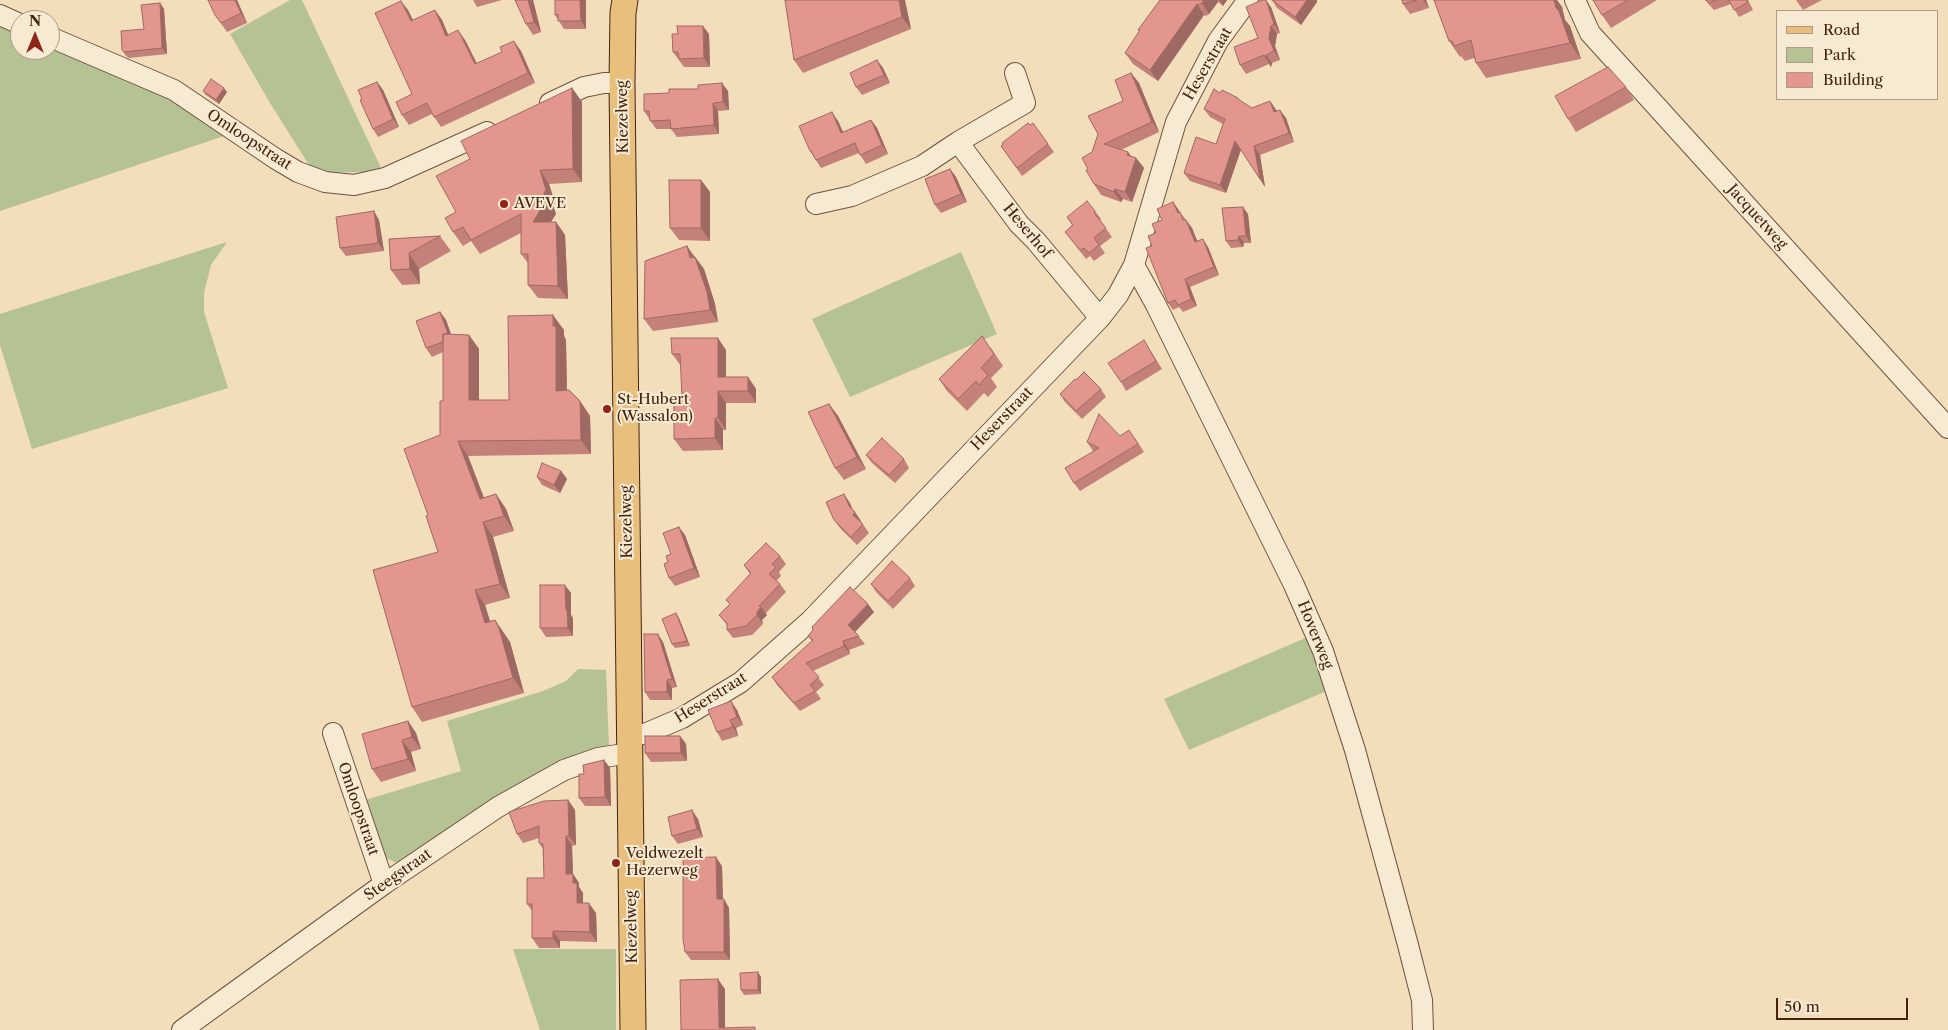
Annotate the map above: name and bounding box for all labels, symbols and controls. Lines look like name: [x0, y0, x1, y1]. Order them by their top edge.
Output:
north arrow: [10, 10, 60, 60]
legend: [1776, 10, 1938, 100]
text: N: [29, 12, 41, 30]
text: Road: [1823, 20, 1860, 39]
street label: Heserstraat: [1180, 24, 1236, 104]
text: Park: [1823, 45, 1856, 64]
text: Building: [1823, 70, 1883, 89]
street label: Kiezelweg: [613, 80, 633, 154]
street label: Omloopstraat: [203, 106, 295, 174]
street label: Jacquetweg: [1723, 181, 1791, 253]
place label: AVEVE: [514, 195, 566, 213]
marker: AVEVE: [498, 198, 510, 210]
street label: Heserhof: [999, 200, 1055, 262]
street label: Heserstraat: [967, 384, 1037, 454]
place label: St-Hubert (Wassalon): [617, 391, 693, 426]
marker: St-Hubert (Wassalon): [601, 403, 613, 415]
street label: Kiezelweg: [617, 485, 637, 559]
street label: Hoverweg: [1293, 598, 1337, 672]
street label: Heserstraat: [672, 669, 750, 727]
street label: Omloopstraat: [334, 760, 382, 858]
street label: Steegstraat: [361, 845, 435, 905]
place label: Veldwezelt Hezerweg: [626, 845, 704, 880]
marker: Veldwezelt Hezerweg: [610, 857, 622, 869]
street label: Kiezelweg: [622, 890, 642, 964]
scale bar: [1778, 988, 1910, 1020]
text: 50 m: [1784, 997, 1820, 1016]

